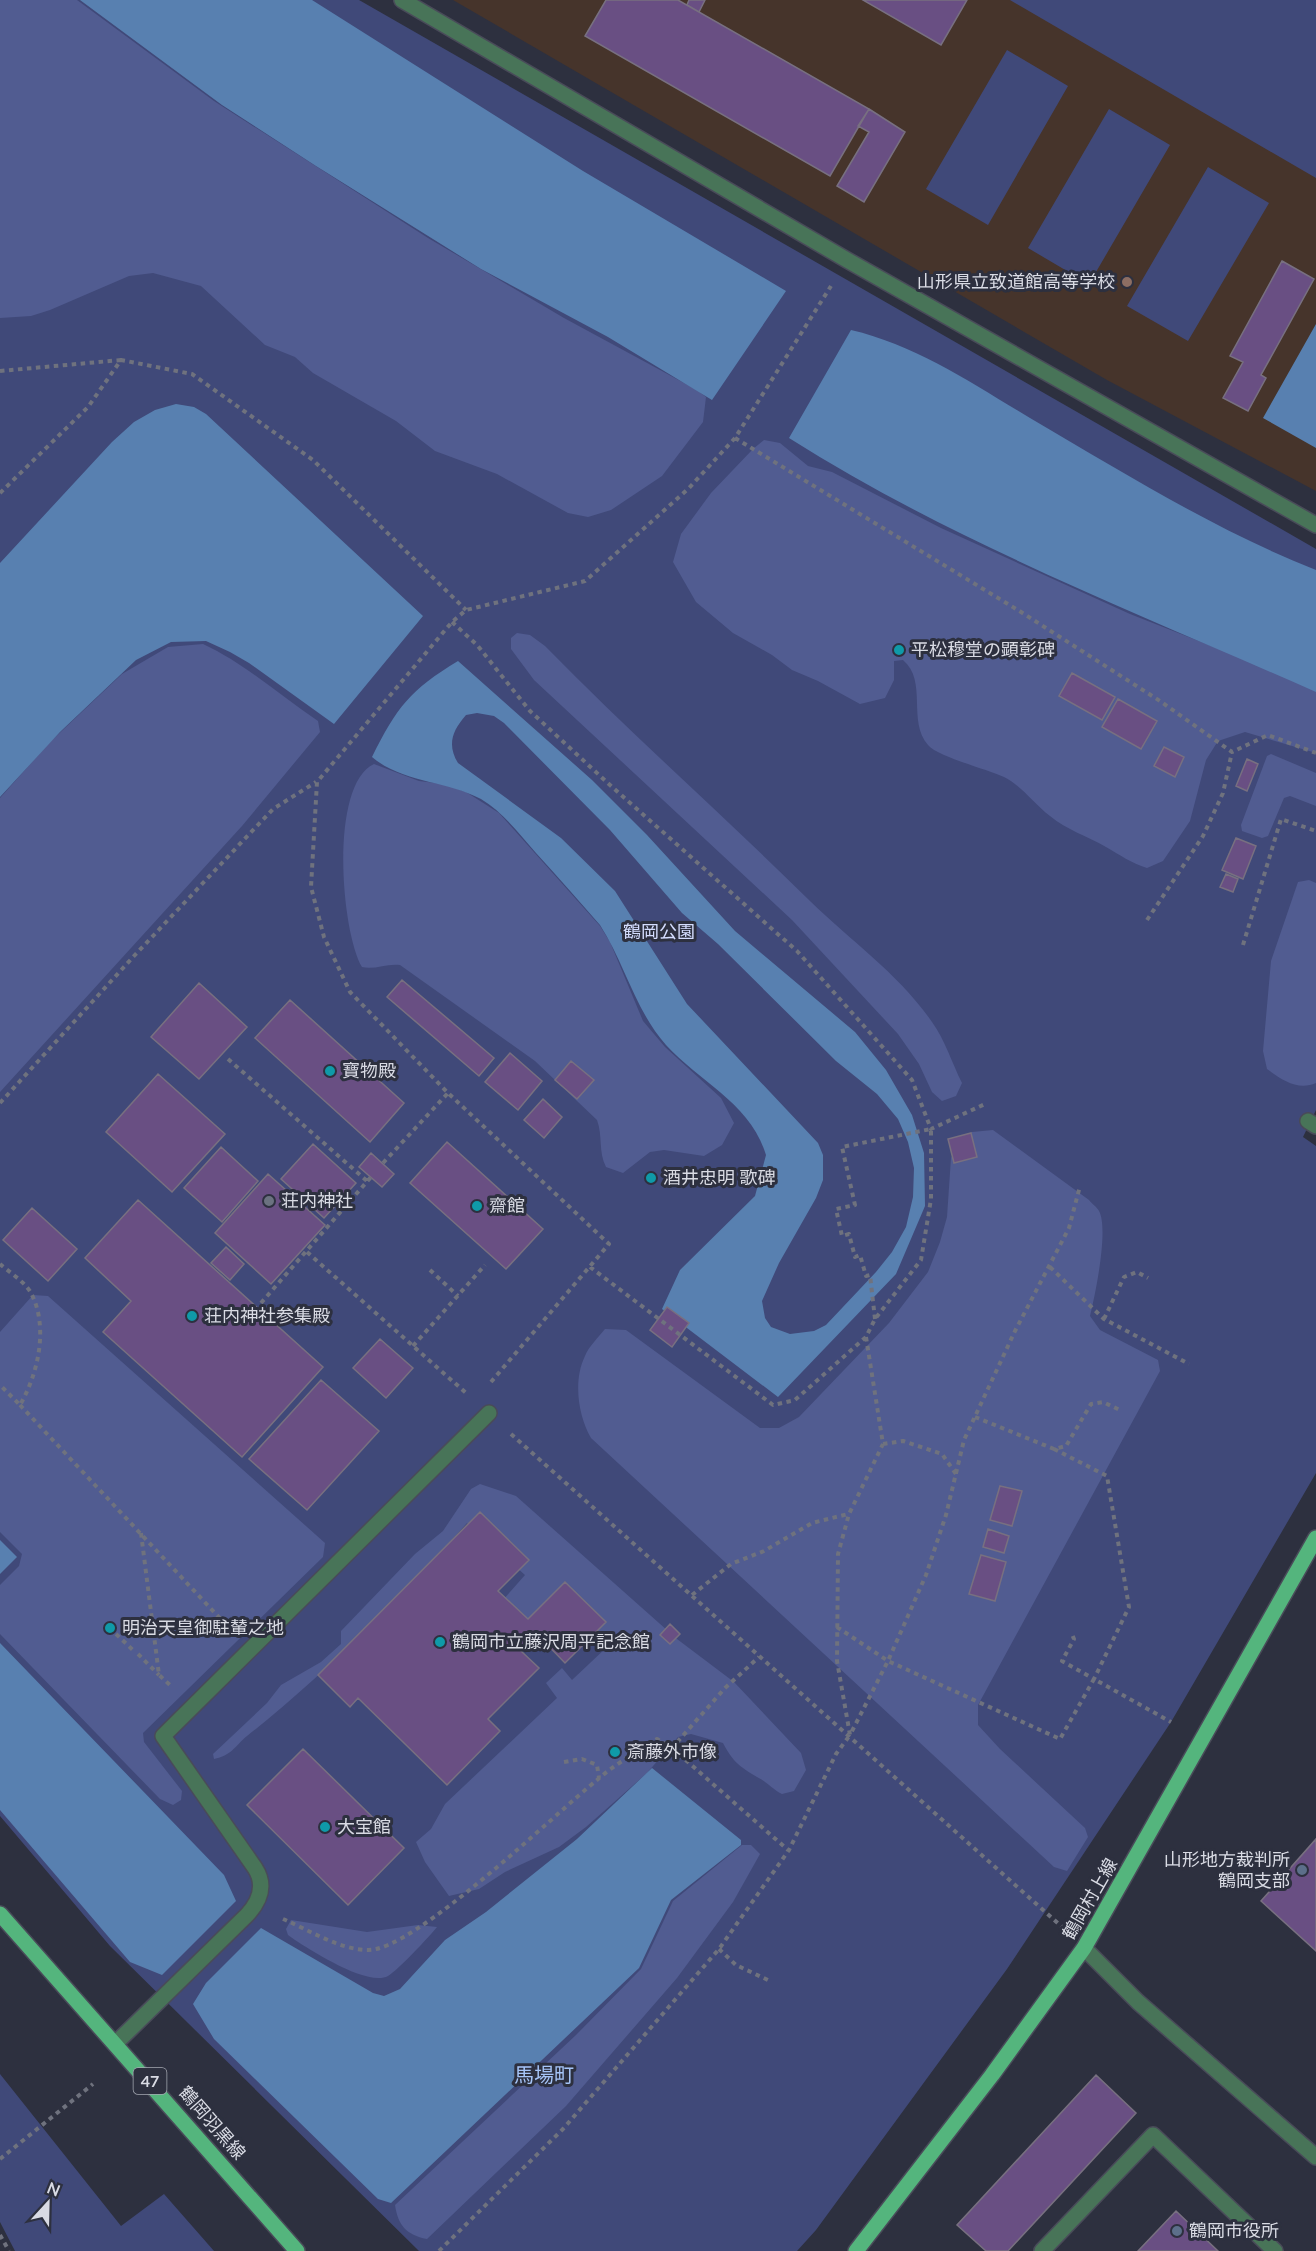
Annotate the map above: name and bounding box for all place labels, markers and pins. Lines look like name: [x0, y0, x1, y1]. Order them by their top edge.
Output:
place label: 山形県立致道館高等学校: [917, 270, 1115, 292]
marker: 山形県立致道館高等学校: [1120, 275, 1134, 289]
place label: 平松穆堂の顕彰碑: [911, 638, 1055, 660]
marker: 平松穆堂の顕彰碑: [892, 643, 906, 657]
place label: 寶物殿: [342, 1059, 396, 1081]
marker: 寶物殿: [323, 1064, 337, 1078]
place label: 酒井忠明 歌碑: [663, 1166, 776, 1188]
marker: 酒井忠明 歌碑: [644, 1171, 658, 1185]
place label: 荘内神社: [281, 1189, 353, 1211]
marker: 荘内神社: [262, 1194, 276, 1208]
place label: 齋館: [489, 1194, 525, 1216]
marker: 齋館: [470, 1199, 484, 1213]
place label: 荘内神社参集殿: [204, 1304, 330, 1326]
marker: 荘内神社参集殿: [185, 1309, 199, 1323]
place label: 明治天皇御駐輦之地: [122, 1616, 284, 1638]
marker: 明治天皇御駐輦之地: [103, 1621, 117, 1635]
place label: 鶴岡市立藤沢周平記念館: [452, 1630, 650, 1652]
marker: 鶴岡市立藤沢周平記念館: [433, 1635, 447, 1649]
place label: 斎藤外市像: [627, 1740, 717, 1762]
marker: 斎藤外市像: [608, 1745, 622, 1759]
place label: 大宝館: [337, 1815, 391, 1837]
marker: 大宝館: [318, 1820, 332, 1834]
place label: 山形地方裁判所 鶴岡支部: [1164, 1848, 1290, 1891]
marker: 山形地方裁判所 鶴岡支部: [1295, 1863, 1309, 1877]
place label: 鶴岡市役所: [1189, 2219, 1279, 2241]
marker: 鶴岡市役所: [1170, 2224, 1184, 2238]

